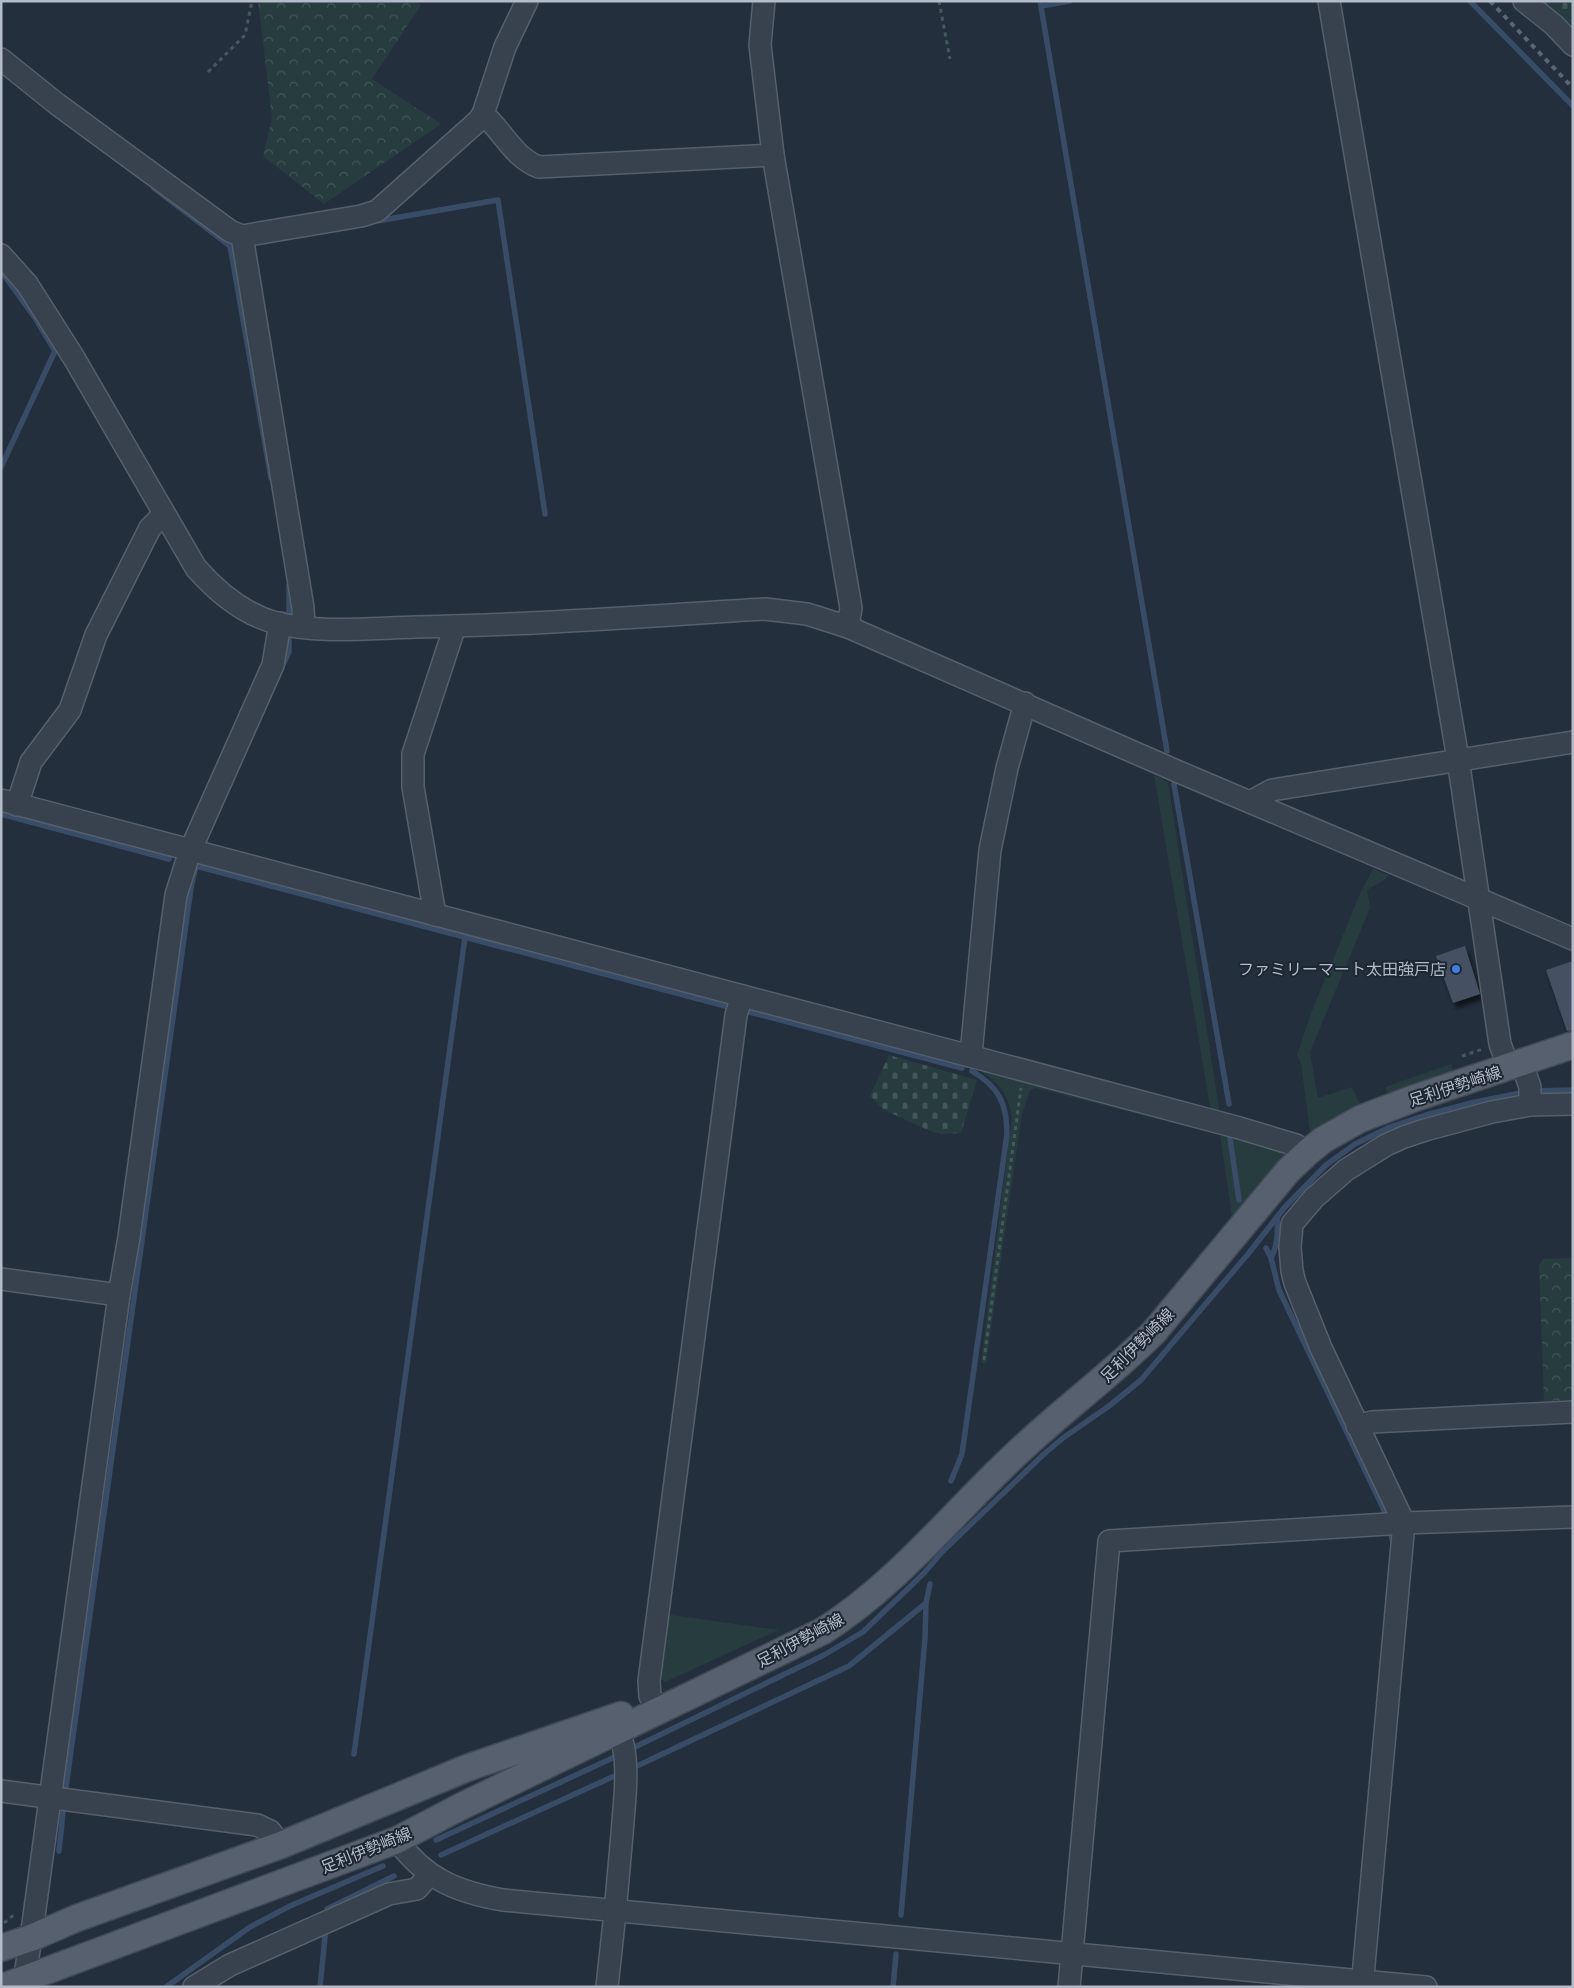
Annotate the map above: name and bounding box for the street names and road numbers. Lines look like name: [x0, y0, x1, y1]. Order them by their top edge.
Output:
street label: 足利伊勢崎線: [1407, 1063, 1504, 1110]
street label: 足利伊勢崎線: [1097, 1305, 1178, 1386]
street label: 足利伊勢崎線: [753, 1610, 847, 1671]
street label: 足利伊勢崎線: [318, 1824, 414, 1877]

